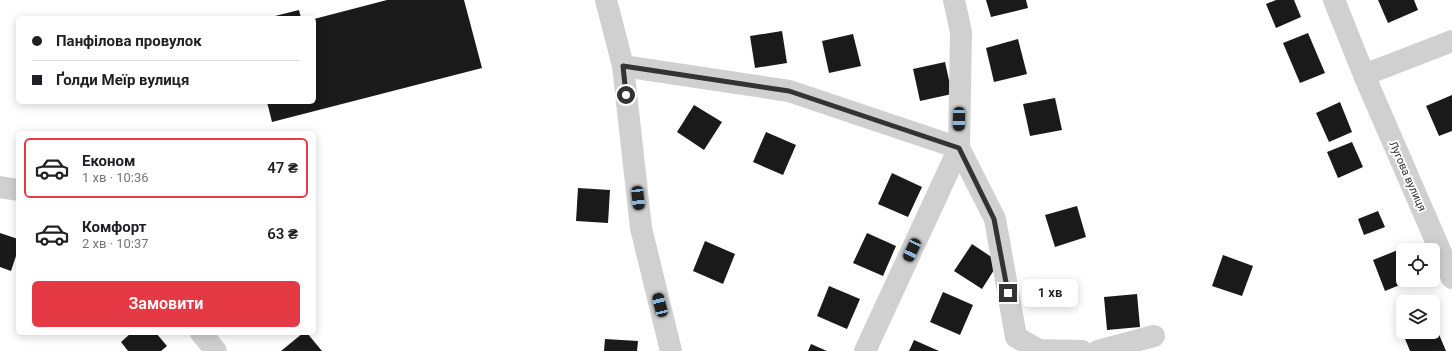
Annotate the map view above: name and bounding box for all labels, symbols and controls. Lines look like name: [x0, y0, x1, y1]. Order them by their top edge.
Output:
text: Панфілова провулок: [56, 32, 202, 50]
text: Ґолди Меїр вулиця: [56, 71, 189, 89]
route start: [617, 86, 635, 104]
car: [953, 107, 965, 131]
street label: Лугова вулиця: [1386, 139, 1429, 213]
icon: car: [34, 150, 70, 186]
text: Економ: [82, 152, 135, 170]
text: 47 ₴: [267, 159, 298, 177]
text: 1 хв · 10:36: [82, 170, 149, 185]
car: [631, 185, 645, 211]
icon: car: [34, 216, 70, 252]
text: Комфорт: [82, 218, 146, 236]
text: 63 ₴: [267, 225, 298, 243]
text: 2 хв · 10:37: [82, 236, 149, 251]
car: [901, 237, 923, 263]
map controls: [1396, 243, 1440, 339]
button: locate: [1396, 243, 1440, 287]
callout: 1 хв: [1022, 279, 1078, 307]
button: Замовити: [32, 281, 300, 327]
route end: [999, 284, 1017, 302]
text: 1 хв: [1038, 285, 1062, 300]
car: [651, 292, 669, 318]
button: layers: [1396, 295, 1440, 339]

